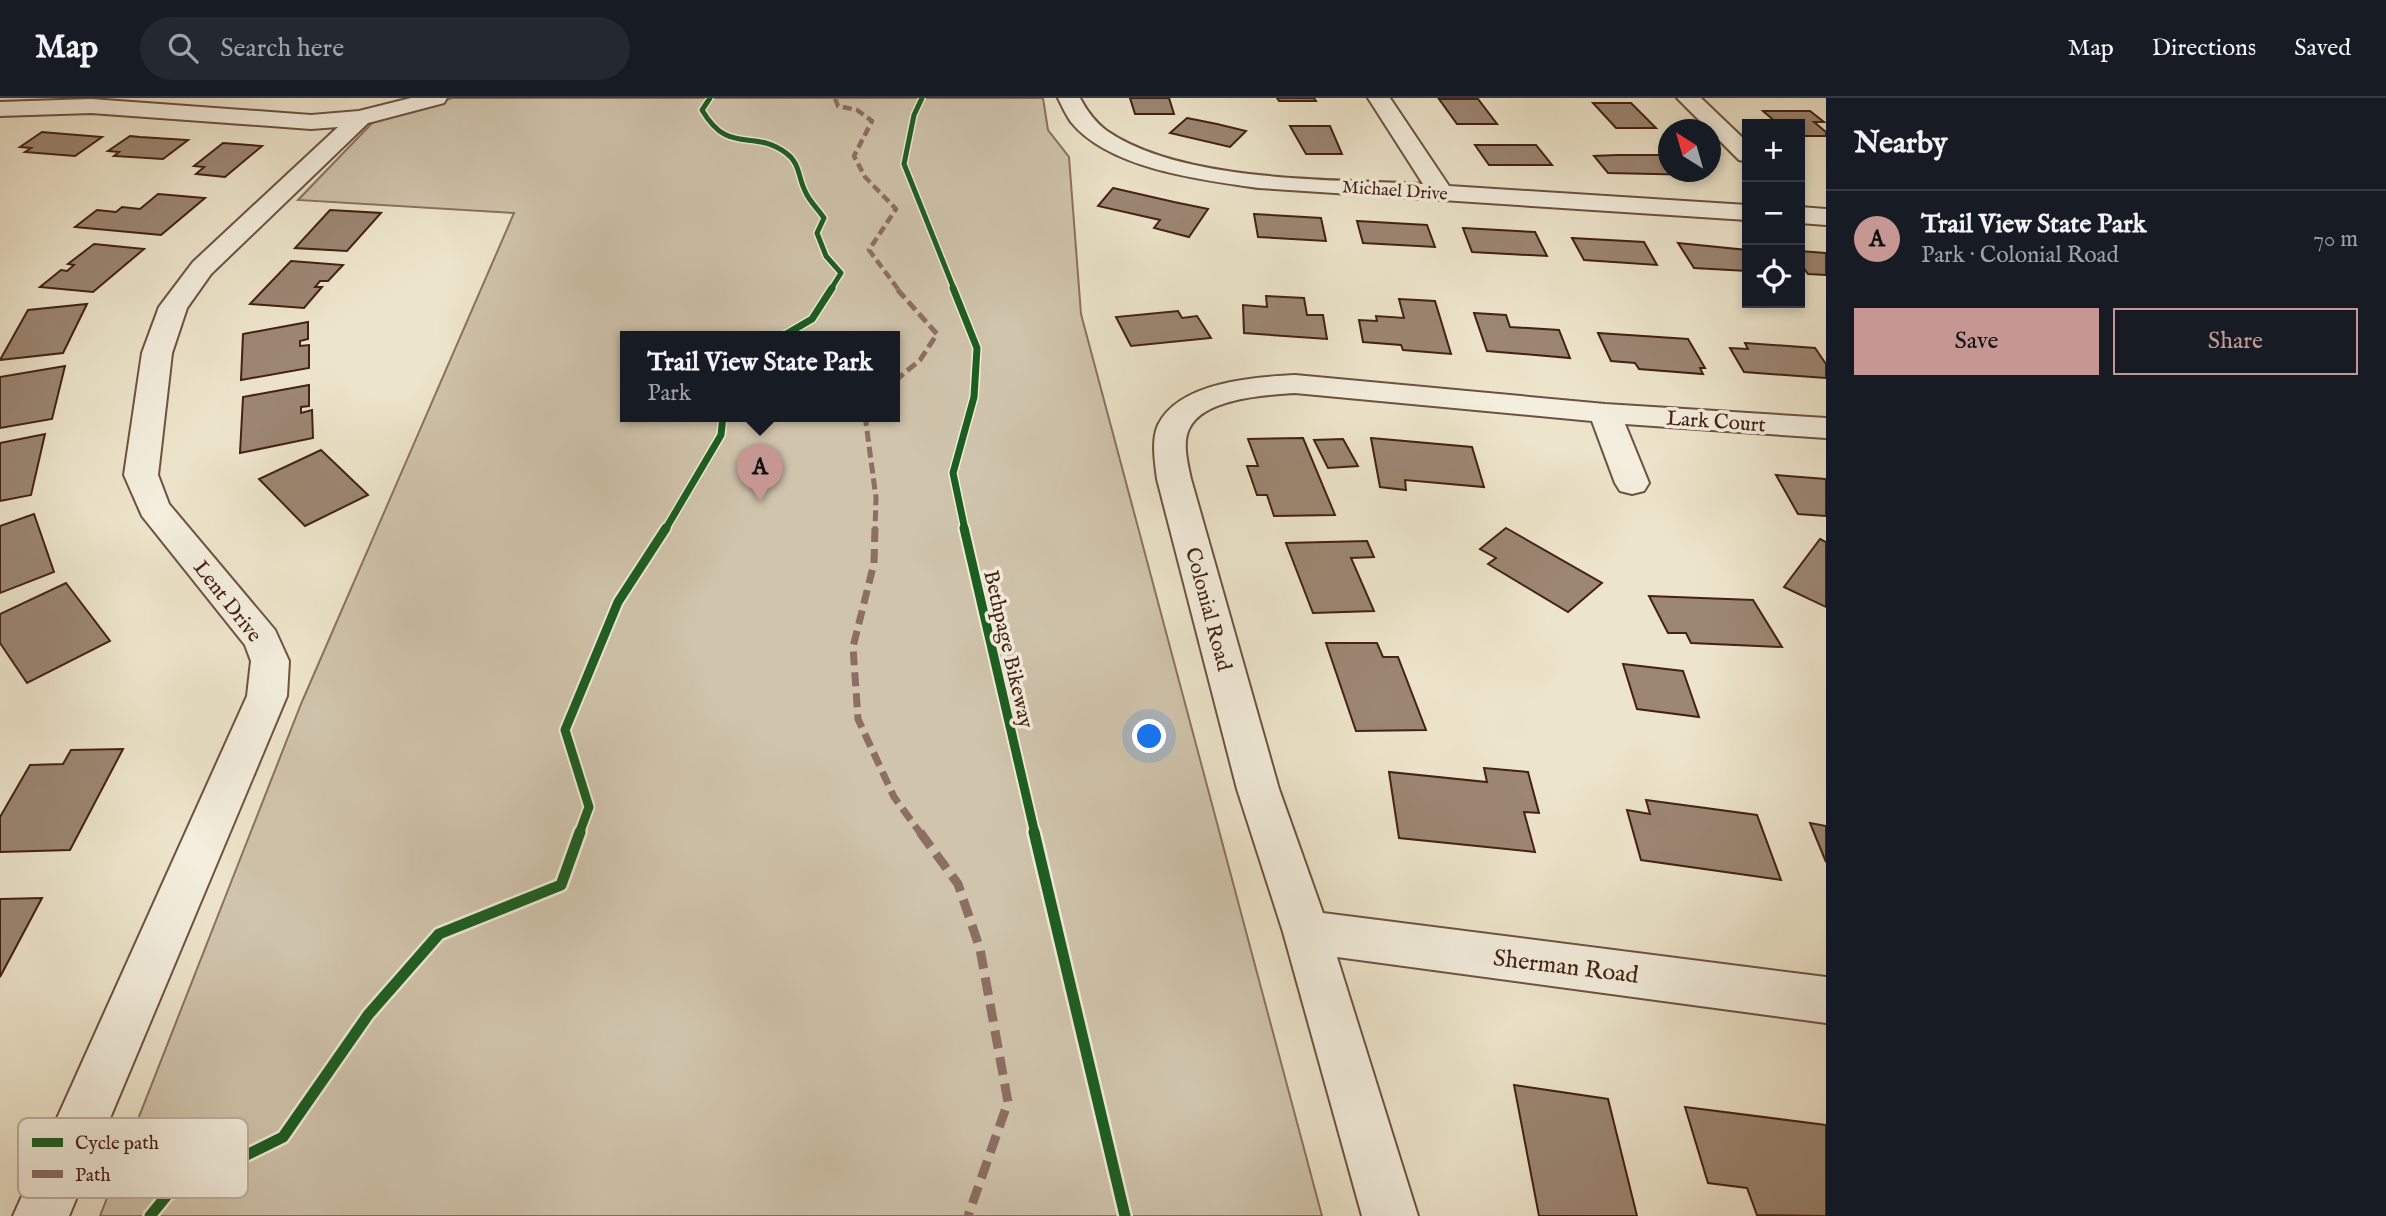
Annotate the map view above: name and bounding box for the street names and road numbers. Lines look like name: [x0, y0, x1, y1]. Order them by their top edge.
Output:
street label: Michael Drive: [1341, 176, 1448, 207]
street label: Lark Court: [1665, 406, 1766, 439]
street label: Colonial Road: [1178, 545, 1237, 675]
street label: Lent Drive: [186, 556, 267, 649]
street label: Bethpage Bikeway: [976, 568, 1039, 732]
street label: Sherman Road: [1491, 943, 1640, 992]

